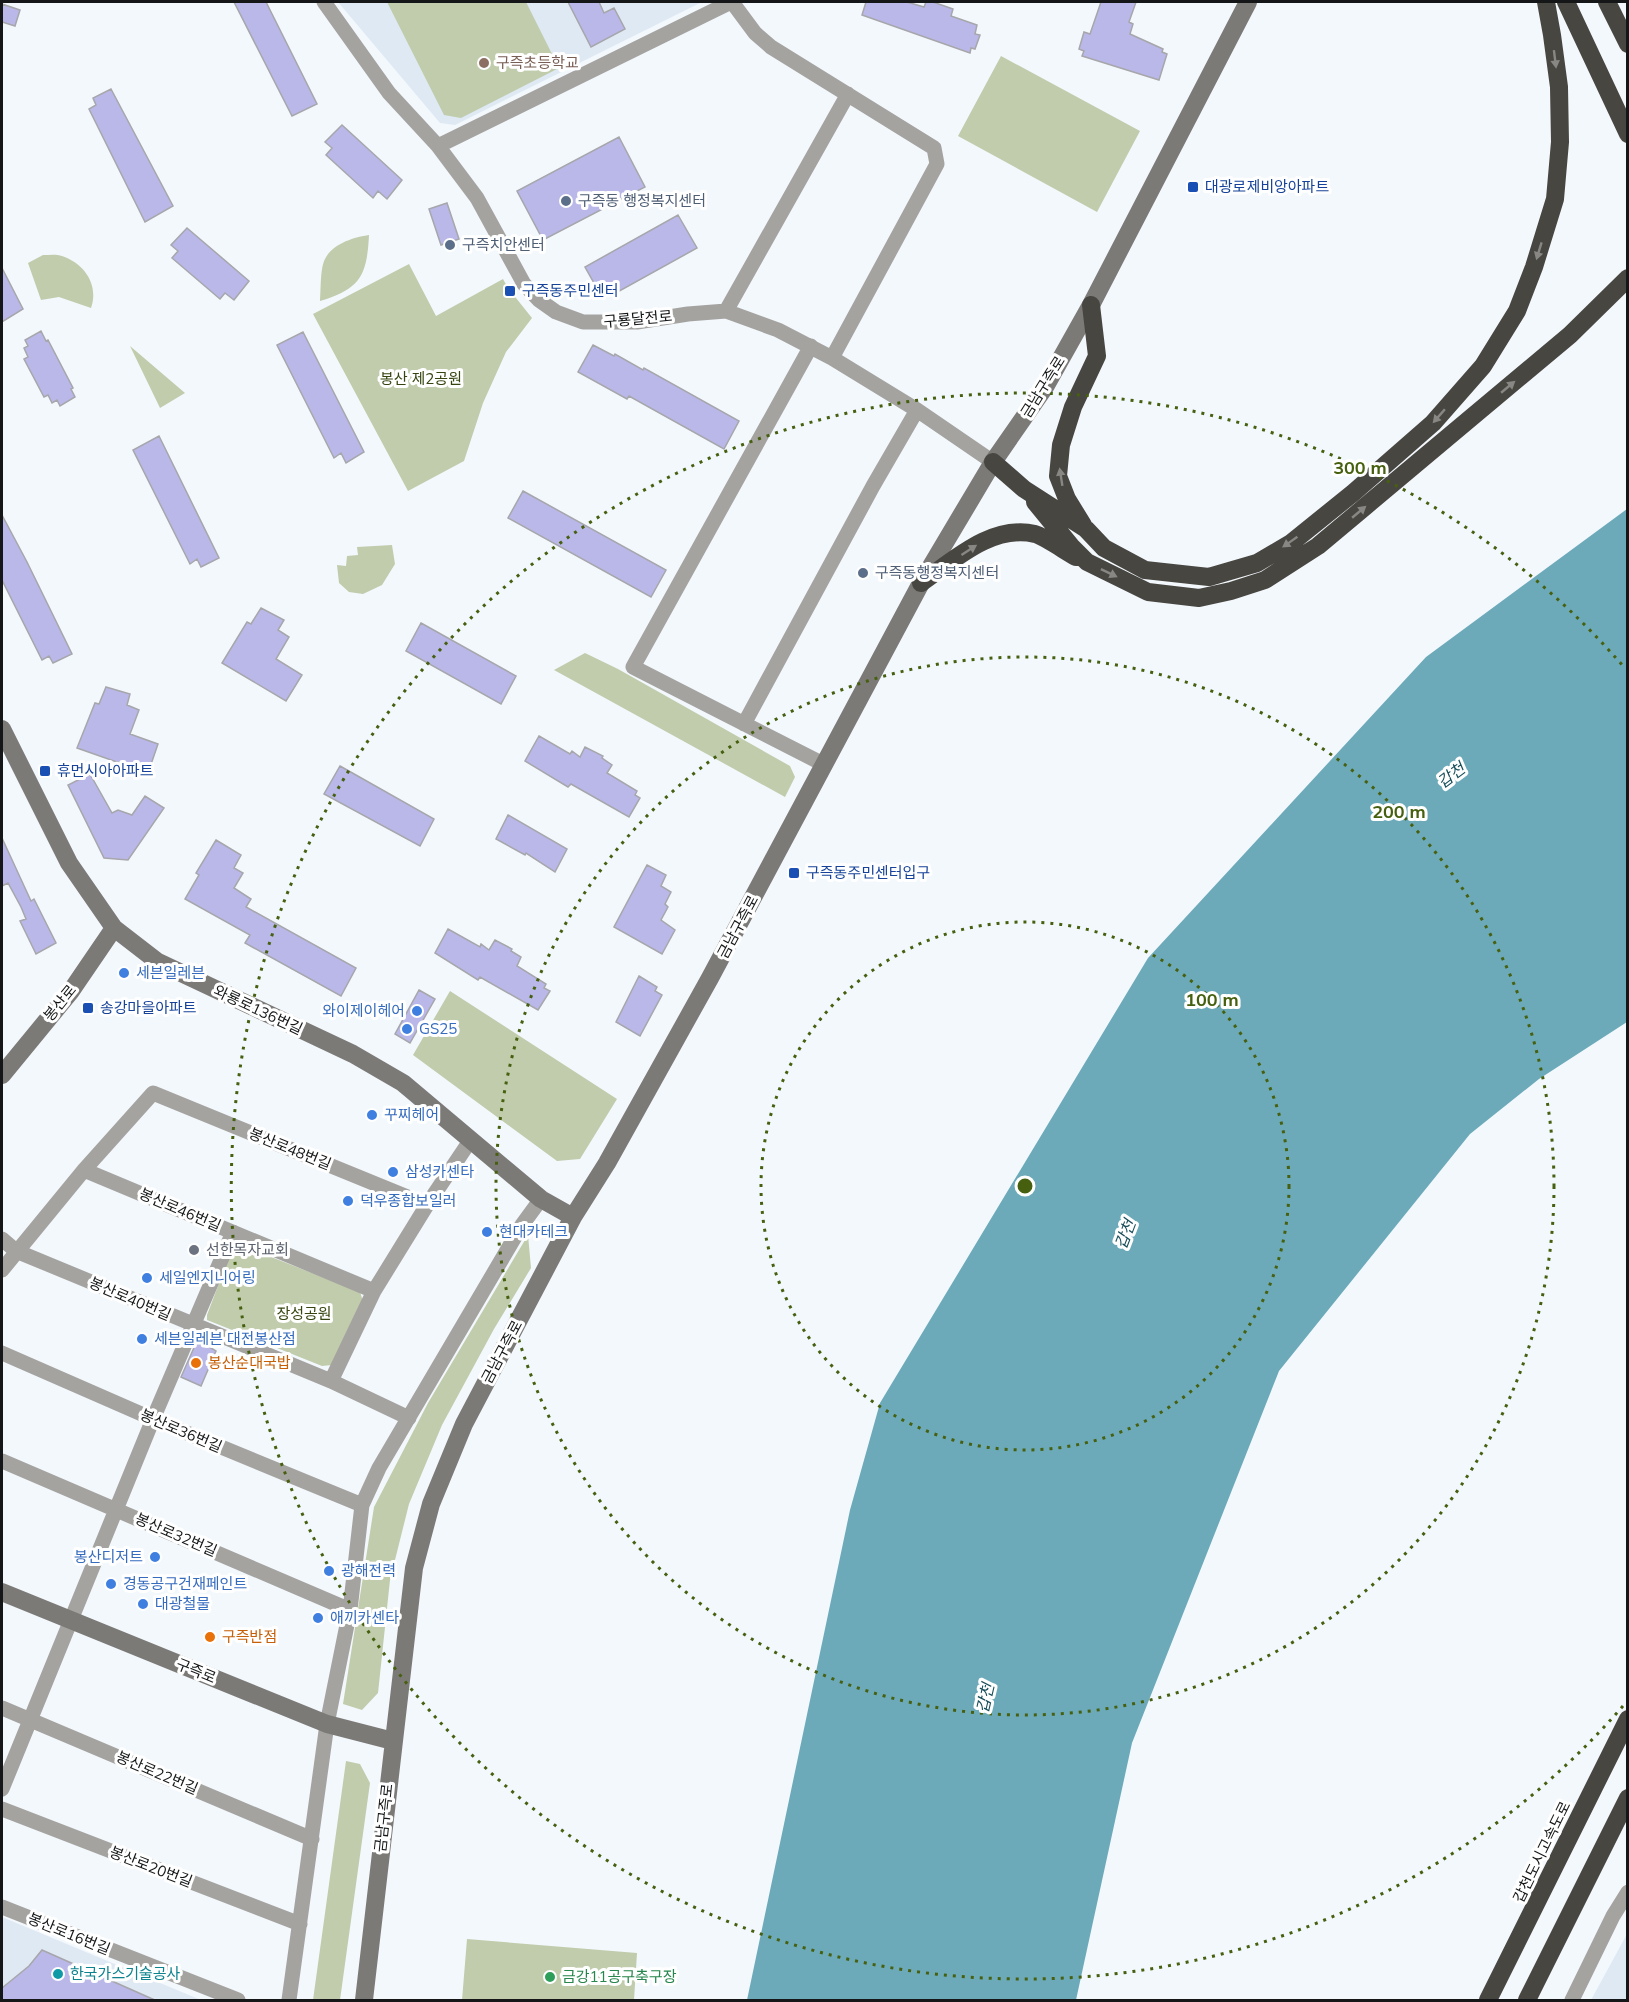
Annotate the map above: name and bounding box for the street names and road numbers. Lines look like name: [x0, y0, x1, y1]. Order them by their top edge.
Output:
street label: 구룡달전로: [603, 306, 673, 331]
street label: 금남구즉로: [1016, 352, 1069, 421]
street label: 금남구즉로: [713, 892, 762, 962]
street label: 봉산로: [39, 981, 80, 1025]
street label: 와룡로136번길: [211, 981, 306, 1038]
street label: 봉산로48번길: [246, 1123, 334, 1174]
street label: 봉산로46번길: [136, 1184, 224, 1235]
street label: 봉산로40번길: [86, 1273, 174, 1324]
street label: 금남구즉로: [477, 1317, 526, 1387]
street label: 봉산로36번길: [137, 1405, 225, 1456]
street label: 봉산로32번길: [132, 1509, 220, 1560]
street label: 구즉로: [173, 1654, 219, 1687]
street label: 봉산로22번길: [113, 1747, 201, 1798]
street label: 금남구즉로: [370, 1783, 397, 1853]
street label: 갑천도시고속도로: [1509, 1798, 1574, 1906]
street label: 봉산로20번길: [107, 1842, 195, 1891]
street label: 봉산로16번길: [25, 1908, 113, 1959]

